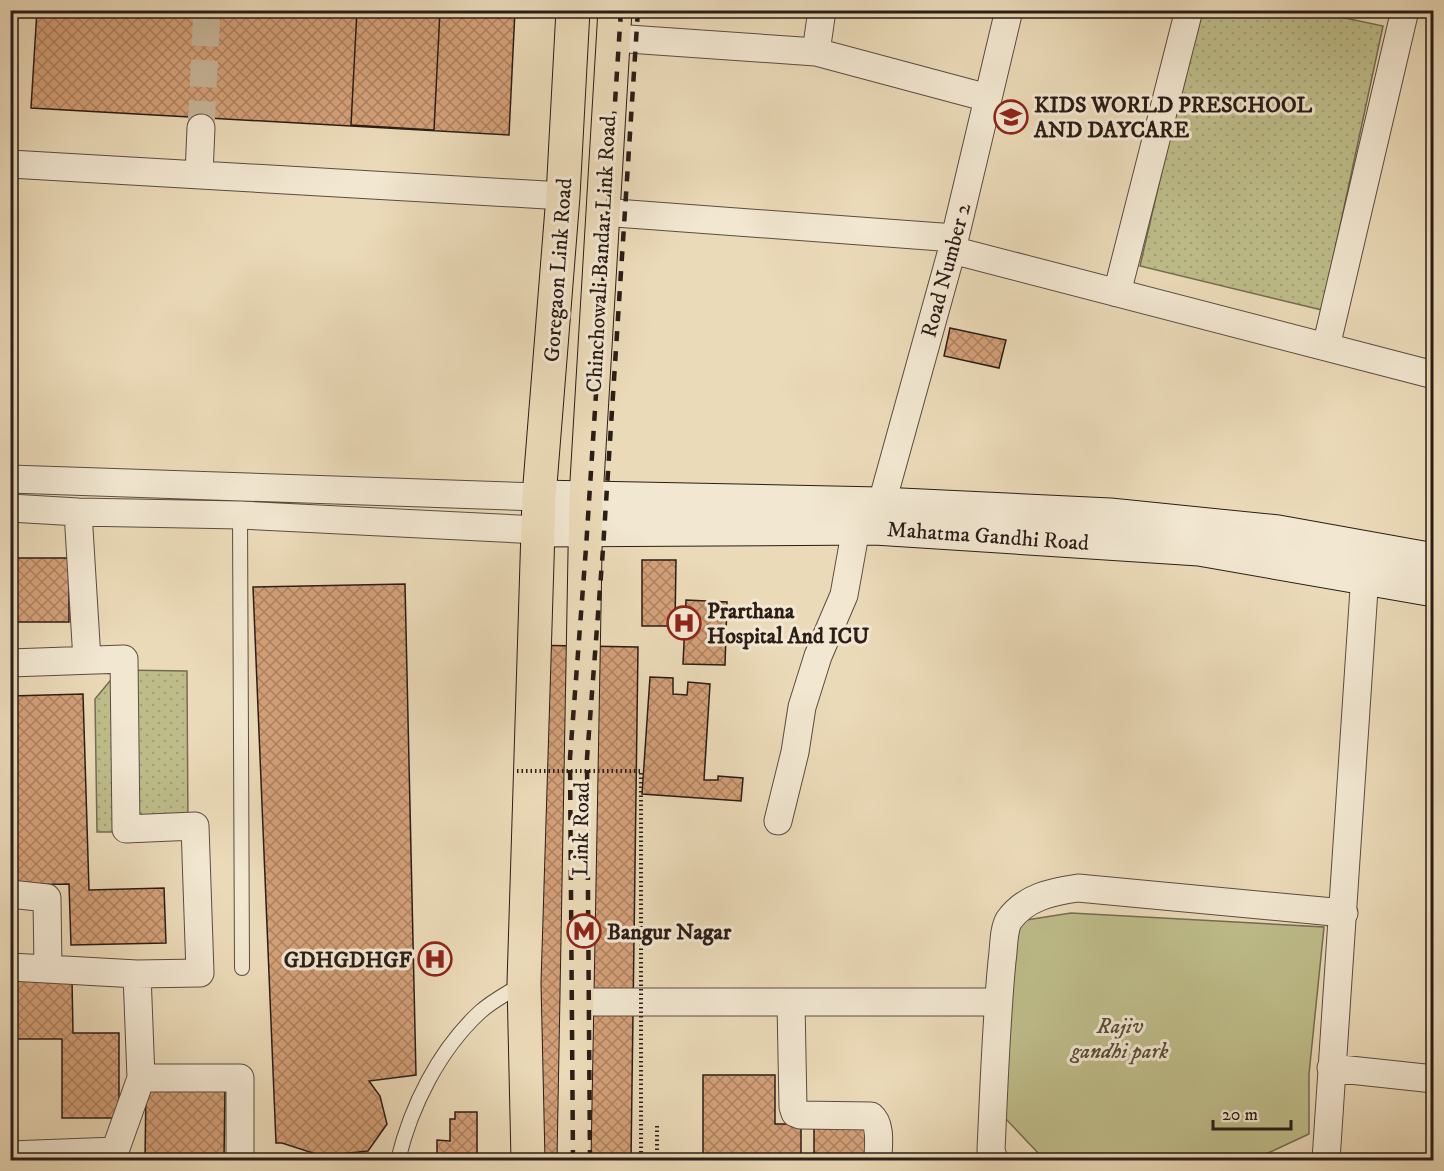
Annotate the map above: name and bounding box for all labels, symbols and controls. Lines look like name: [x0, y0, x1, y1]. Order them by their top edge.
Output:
place label: KIDS WORLD PRESCHOOL AND DAYCARE: [1033, 92, 1312, 144]
school or university icon: KIDS WORLD PRESCHOOL AND DAYCARE: [993, 99, 1029, 135]
street label: Chinchowali Bandar Link Road: [581, 115, 622, 393]
street label: Goregaon Link Road: [539, 177, 578, 363]
street label: Road Number 2: [916, 200, 977, 341]
street label: Mahatma Gandhi Road: [886, 516, 1090, 557]
place label: Prarthana Hospital And ICU: [707, 598, 869, 650]
hospital icon: Prarthana Hospital And ICU: [666, 605, 702, 641]
street label: Link Road: [567, 782, 596, 876]
metro station icon: Bangur Nagar: [566, 913, 602, 949]
place label: Bangur Nagar: [607, 919, 732, 946]
hospital icon: GDHGDHGF: [417, 941, 453, 977]
place label: GDHGDHGF: [284, 947, 413, 974]
park label: Rajiv gandhi park: [1070, 1013, 1169, 1065]
scale bar: [1213, 1093, 1291, 1131]
text: 20 m: [1222, 1104, 1258, 1126]

